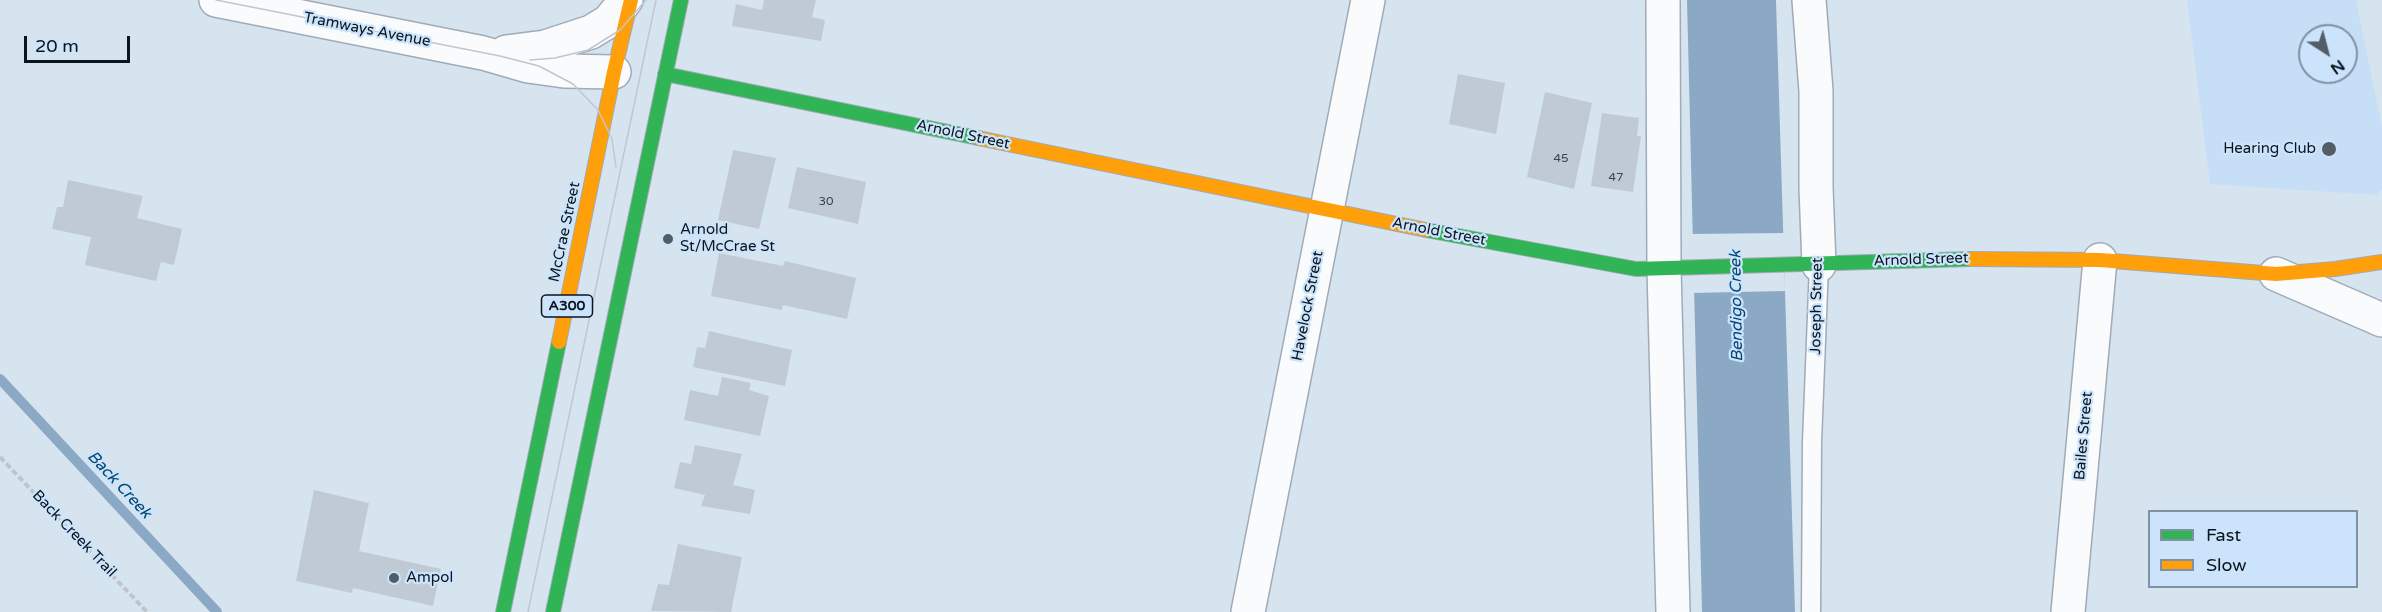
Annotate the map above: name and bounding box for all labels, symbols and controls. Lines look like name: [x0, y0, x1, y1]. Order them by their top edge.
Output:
street label: Tramways Avenue: [302, 9, 432, 51]
scale bar: [27, 24, 134, 62]
north arrow: [2298, 24, 2358, 84]
text: 20 m: [35, 35, 79, 57]
text: N: [2326, 55, 2348, 79]
street label: Arnold Street: [915, 116, 1011, 154]
place label: Hearing Club: [2223, 140, 2316, 158]
marker: Hearing Club: [2320, 140, 2338, 158]
house number: 45: [1553, 152, 1569, 166]
house number: 47: [1608, 171, 1624, 185]
street label: McCrae Street: [546, 180, 584, 284]
house number: 30: [818, 195, 834, 209]
street label: Arnold Street: [1391, 214, 1487, 250]
place label: Arnold St/McCrae St: [680, 221, 775, 256]
marker: Arnold St/McCrae St: [661, 232, 675, 246]
street label: Havelock Street: [1289, 249, 1327, 363]
street label: Arnold Street: [1873, 249, 1969, 271]
water label: Bendigo Creek: [1726, 250, 1748, 362]
street label: Joseph Street: [1807, 257, 1827, 355]
road number: A300: [542, 295, 592, 317]
street label: Bailes Street: [2071, 391, 2097, 481]
water label: Back Creek: [83, 447, 155, 523]
street label: Back Creek Trail: [28, 487, 120, 581]
legend: [2148, 510, 2358, 588]
text: Fast: [2206, 524, 2241, 546]
text: Slow: [2206, 554, 2247, 576]
place label: Ampol: [406, 569, 453, 587]
marker: Ampol: [387, 571, 401, 585]

